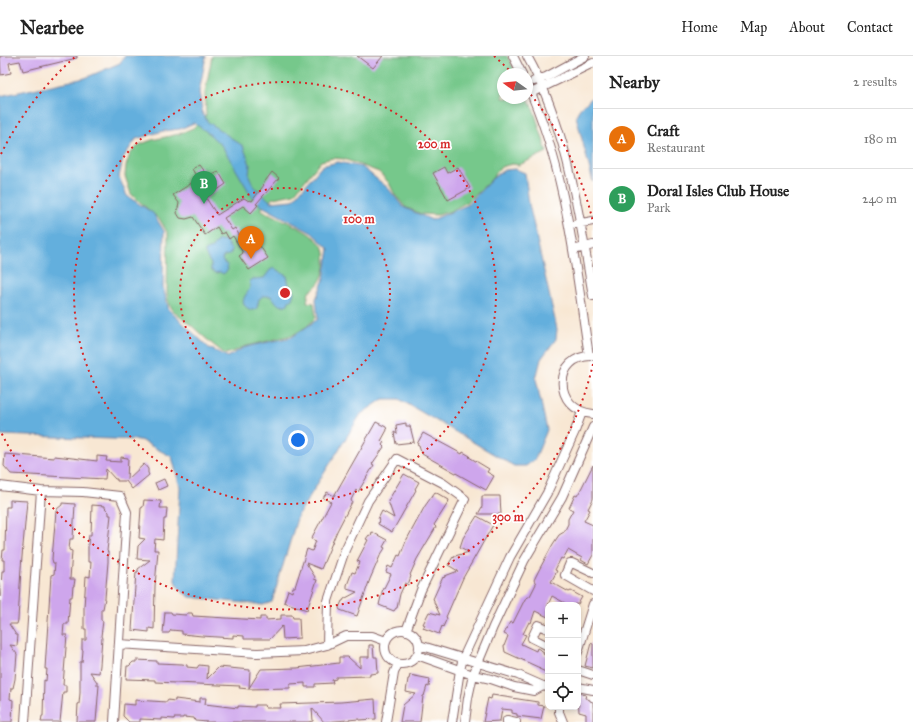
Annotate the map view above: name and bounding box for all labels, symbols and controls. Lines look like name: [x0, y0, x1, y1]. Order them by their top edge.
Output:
text: Nearbee: [20, 16, 84, 39]
text: Home: [681, 19, 718, 36]
text: Map: [740, 19, 767, 36]
text: About: [789, 19, 825, 36]
text: Contact: [847, 19, 893, 36]
north arrow: [497, 68, 533, 104]
text: Nearby: [609, 72, 660, 93]
text: 2 results: [853, 74, 897, 90]
text: Craft: [647, 122, 680, 140]
text: A: [618, 131, 626, 147]
text: 180 m: [864, 131, 897, 147]
text: 200 m: [418, 137, 451, 151]
text: Restaurant: [647, 140, 705, 156]
pin: B: [191, 171, 217, 204]
text: Doral Isles Club House: [647, 182, 789, 200]
text: B: [618, 191, 626, 207]
text: 240 m: [862, 191, 897, 207]
text: Park: [647, 200, 671, 216]
text: 100 m: [343, 212, 376, 226]
pin: A: [238, 226, 264, 259]
centre of rings: [278, 286, 292, 300]
your location: [288, 430, 308, 450]
text: 300 m: [492, 510, 525, 525]
map controls: [545, 602, 581, 710]
button: +: [545, 602, 581, 638]
button: −: [545, 638, 581, 674]
button: locate: [545, 674, 581, 710]

